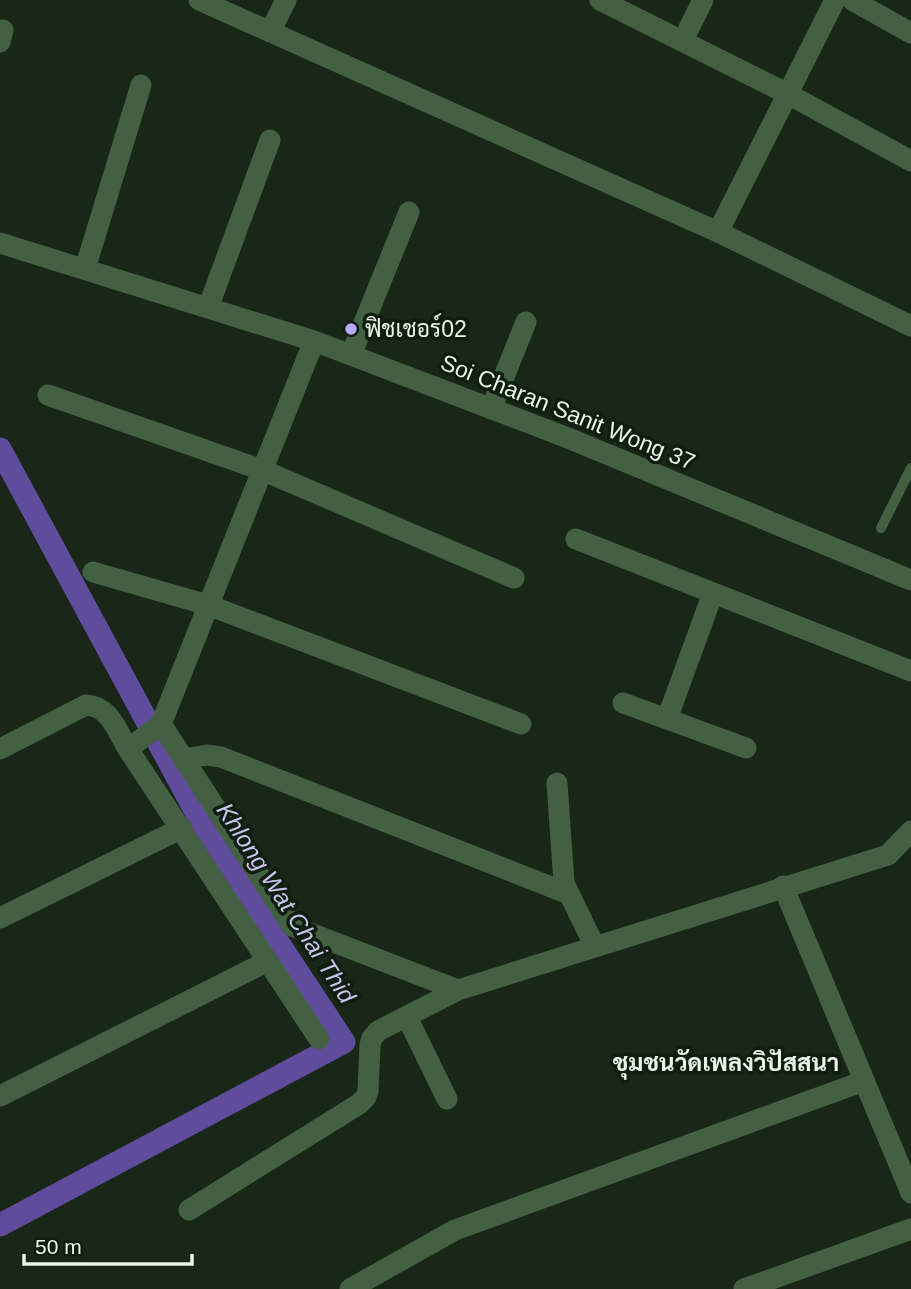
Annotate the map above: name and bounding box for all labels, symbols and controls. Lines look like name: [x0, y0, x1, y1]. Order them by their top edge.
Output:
place label: ฟิชเชอร์02: [365, 313, 467, 342]
marker: ฟิชเชอร์02: [343, 321, 359, 337]
street label: Soi Charan Sanit Wong 37: [437, 349, 699, 475]
water label: Khlong Wat Chai Thid: [212, 798, 362, 1008]
district label: ชุมชนวัดเพลงวิปัสสนา: [613, 1048, 839, 1080]
scale bar: [24, 1222, 192, 1266]
text: 50 m: [35, 1235, 82, 1258]

